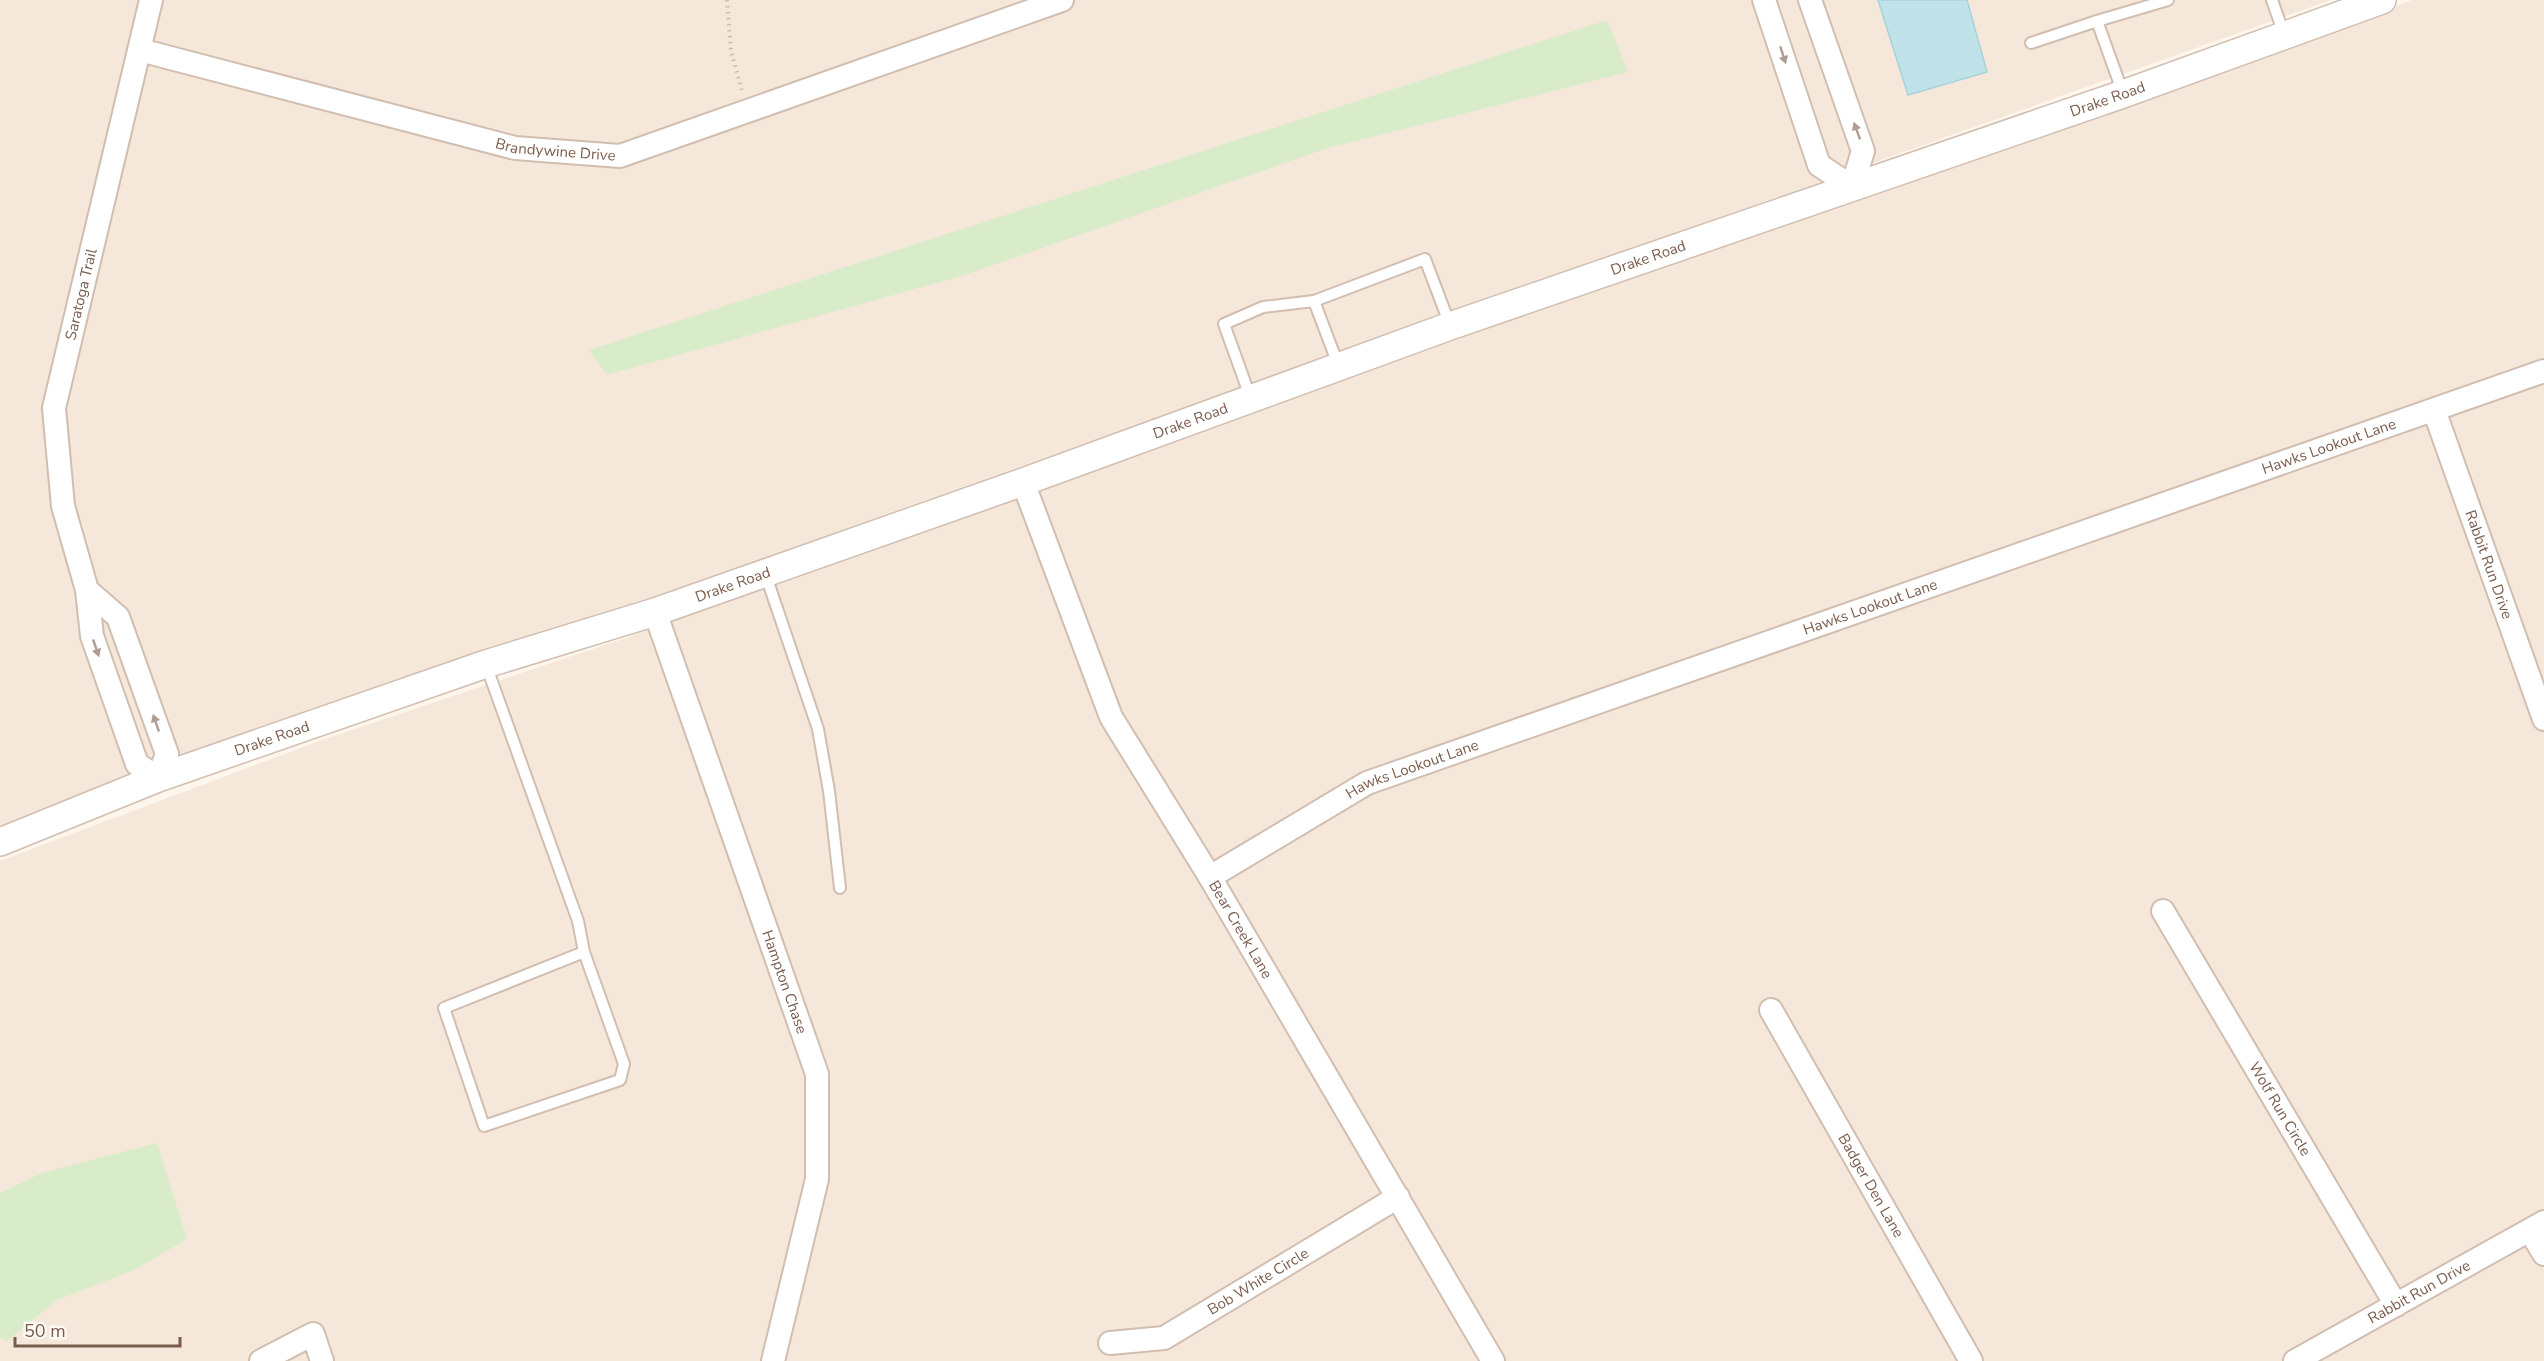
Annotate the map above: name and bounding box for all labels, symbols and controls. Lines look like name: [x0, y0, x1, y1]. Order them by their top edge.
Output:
one-way arrow: [1778, 47, 1788, 65]
street label: Drake Road: [2067, 77, 2148, 122]
one-way arrow: [1851, 122, 1861, 140]
street label: Brandywine Drive: [493, 133, 616, 166]
street label: Drake Road: [1608, 235, 1688, 280]
street label: Saratoga Trail: [60, 246, 102, 342]
street label: Drake Road: [1150, 398, 1231, 444]
street label: Hawks Lookout Lane: [2259, 414, 2399, 479]
street label: Rabbit Run Drive: [2460, 507, 2518, 622]
street label: Drake Road: [692, 562, 773, 607]
street label: Hawks Lookout Lane: [1800, 574, 1940, 640]
one-way arrow: [92, 639, 102, 657]
one-way arrow: [150, 714, 160, 732]
street label: Drake Road: [232, 716, 312, 761]
street label: Hawks Lookout Lane: [1342, 735, 1481, 804]
street label: Bear Creek Lane: [1204, 877, 1277, 982]
street label: Hampton Chase: [757, 927, 812, 1036]
street label: Wolf Run Circle: [2244, 1058, 2316, 1160]
street label: Badger Den Lane: [1833, 1130, 1909, 1241]
street label: Bob White Circle: [1204, 1243, 1312, 1320]
street label: Rabbit Run Drive: [2364, 1255, 2474, 1328]
scale bar: [15, 1310, 180, 1348]
text: 50 m: [24, 1319, 66, 1343]

